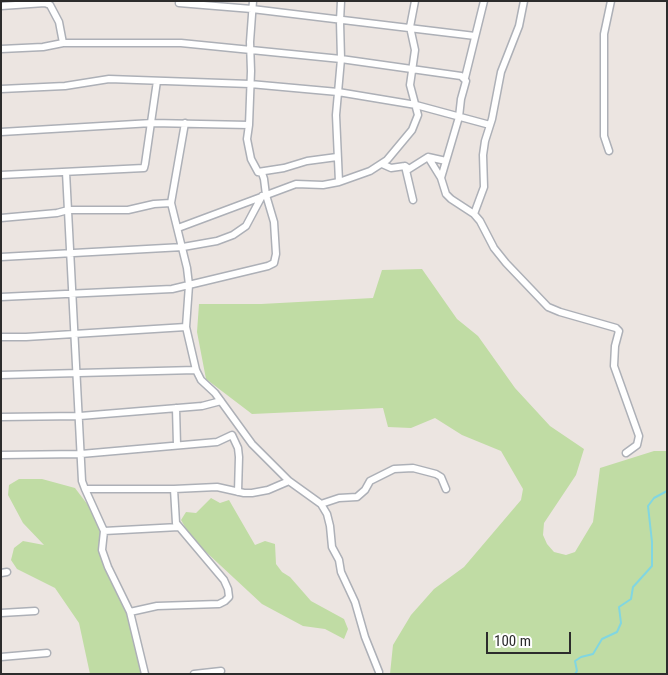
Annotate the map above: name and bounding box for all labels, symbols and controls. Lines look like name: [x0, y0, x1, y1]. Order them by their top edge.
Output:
scale bar: [488, 622, 573, 654]
text: 100 m: [494, 632, 531, 650]

